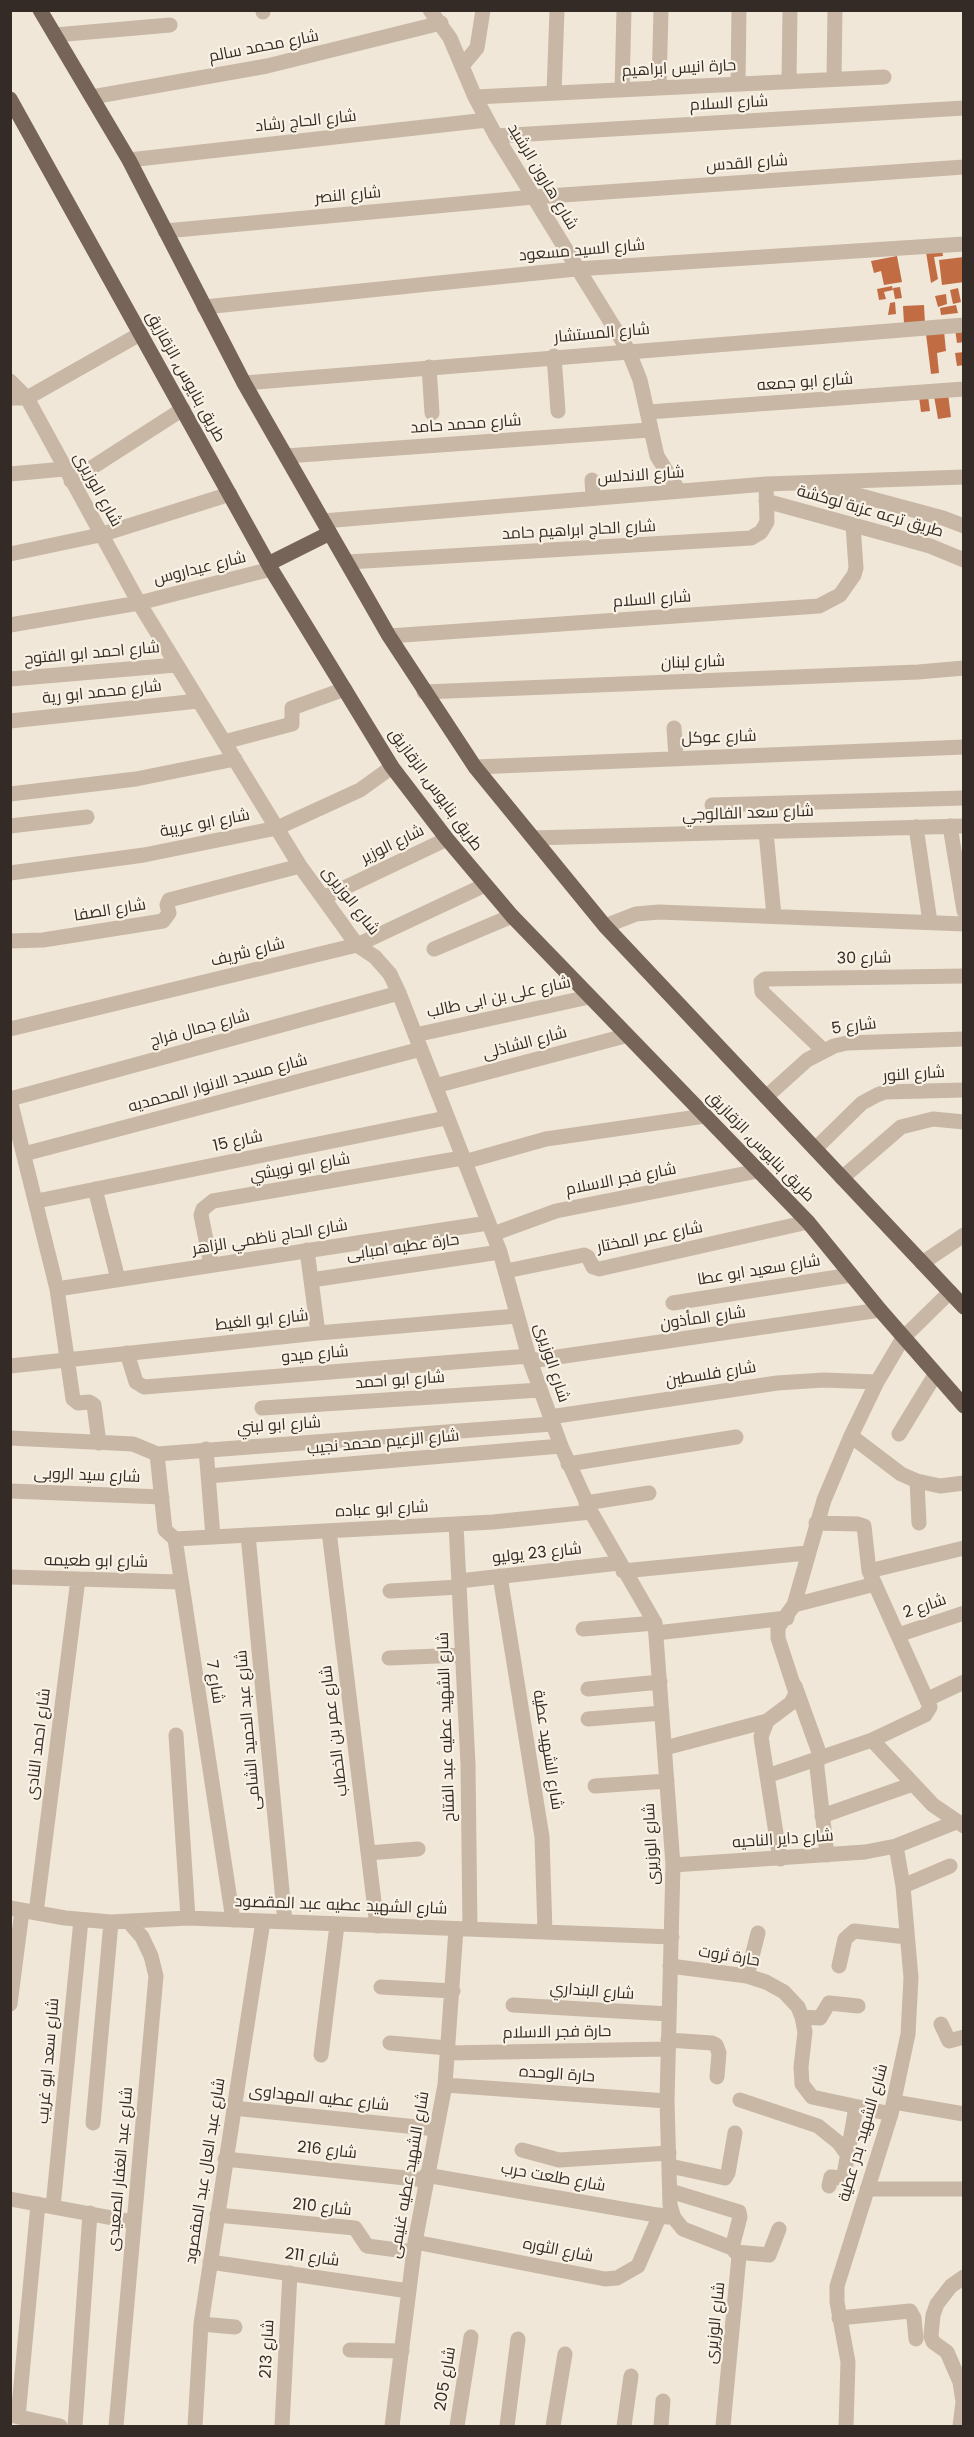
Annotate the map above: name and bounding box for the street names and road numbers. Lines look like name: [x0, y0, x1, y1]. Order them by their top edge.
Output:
street label: شارع محمد سالم: [207, 27, 321, 67]
street label: حارة انيس ابراهيم: [621, 56, 737, 82]
street label: شارع السلام: [689, 92, 769, 116]
street label: شارع الحاج رشاد: [254, 107, 358, 137]
street label: شارع هارون الرشيد: [503, 120, 581, 234]
street label: شارع القدس: [705, 152, 789, 176]
street label: شارع النصر: [314, 184, 382, 208]
street label: شارع السيد مسعود: [518, 236, 646, 266]
street label: طريق بنايوس, الزقازيق: [141, 308, 229, 446]
street label: شارع المستشار: [553, 320, 651, 348]
street label: شارع ابو جمعه: [756, 370, 854, 396]
street label: شارع محمد حامد: [410, 412, 522, 438]
street label: شارع الوزيرى: [69, 449, 125, 531]
street label: شارع الاندلس: [597, 463, 685, 489]
street label: طريق ترعه عزبة لوكشة: [794, 482, 946, 542]
street label: شارع الحاج ابراهيم حامد: [501, 517, 657, 545]
street label: شارع عيداروس: [152, 548, 248, 590]
street label: شارع السلام: [612, 588, 692, 612]
street label: شارع احمد ابو الفتوح: [23, 638, 161, 670]
street label: شارع لبنان: [660, 652, 726, 674]
street label: شارع محمد ابو رية: [41, 677, 163, 709]
street label: طريق بنايوس, الزقازيق: [384, 725, 486, 855]
street label: شارع عوكل: [681, 727, 757, 749]
street label: شارع سعد الفالوجي: [682, 802, 814, 826]
street label: شارع ابو عريبة: [158, 806, 252, 842]
street label: شارع الوزير: [358, 822, 428, 868]
street label: شارع الوزيرى: [317, 863, 383, 939]
street label: شارع الصفا: [73, 896, 147, 926]
street label: شارع شريف: [209, 935, 287, 971]
street label: شارع 30: [836, 949, 892, 969]
street label: شارع على بن ابى طالب: [425, 973, 573, 1023]
street label: شارع جمال فراج: [148, 1006, 252, 1052]
street label: شارع 5: [830, 1015, 878, 1039]
street label: شارع الشاذلى: [481, 1024, 569, 1064]
street label: شارع مسجد الانوار المحمديه: [126, 1051, 310, 1117]
street label: شارع النور: [882, 1063, 946, 1087]
street label: طريق بنايوس, الزقازيق: [702, 1088, 818, 1206]
street label: شارع 15: [211, 1127, 265, 1157]
street label: شارع ابو نويشي: [248, 1150, 352, 1186]
street label: شارع فجر الاسلام: [564, 1160, 678, 1200]
street label: شارع الحاج ناظمي الزاهر: [191, 1216, 349, 1260]
street label: شارع عمر المختار: [595, 1218, 705, 1258]
street label: حارة عطيه امبابى: [345, 1231, 461, 1265]
street label: شارع سعيد ابو عطا: [696, 1252, 822, 1290]
street label: شارع المأذون: [659, 1303, 747, 1335]
street label: شارع ابو الغيط: [214, 1307, 310, 1335]
street label: شارع الوزيرى: [529, 1321, 573, 1405]
street label: شارع ميدو: [281, 1342, 349, 1368]
street label: شارع فلسطين: [664, 1358, 758, 1392]
street label: شارع ابو احمد: [354, 1368, 446, 1394]
street label: شارع ابو لبني: [236, 1413, 322, 1439]
street label: شارع الزعيم محمد نجيب: [306, 1427, 460, 1459]
street label: شارع سيد الروبى: [33, 1465, 141, 1487]
street label: شارع ابو عباده: [335, 1498, 429, 1522]
street label: شارع 23 يوليو: [491, 1540, 583, 1568]
street label: شارع ابو طعيمه: [44, 1551, 148, 1573]
street label: شارع 2: [901, 1591, 949, 1623]
street label: شارع الشهيد عطيه عبد الفتاح: [434, 1632, 460, 1822]
street label: شارع عبد الحميد الشامى: [232, 1649, 266, 1811]
street label: شارع 7: [201, 1659, 227, 1705]
street label: شارع عمر بن الخطاب: [317, 1664, 353, 1798]
street label: شارع احمد النادى: [23, 1687, 55, 1801]
street label: شارع الشهيد عطية: [528, 1689, 566, 1811]
street label: شارع الوزيرى: [640, 1802, 664, 1886]
street label: شارع داير الناحيه: [732, 1827, 834, 1853]
street label: شارع الشهيد عطيه عبد المقصود: [234, 1893, 448, 1919]
street label: حارة ثروت: [697, 1943, 761, 1971]
street label: شارع البنداري: [549, 1979, 635, 2005]
street label: شارع سعد ابو غريب: [34, 1997, 64, 2125]
street label: حارة فجر الاسلام: [503, 2022, 611, 2044]
street label: شارع الشهيد بدر عطية: [835, 2062, 893, 2204]
street label: حارة الوحده: [518, 2063, 596, 2087]
street label: شارع عبد العال عبد المقصود: [182, 2077, 230, 2265]
street label: شارع عطيه المهداوى: [248, 2082, 390, 2116]
street label: شارع عبد الغفار الصعيدى: [104, 2086, 138, 2252]
street label: شارع الشهيد عطيه غنيمى: [386, 2090, 434, 2260]
street label: شارع 216: [296, 2138, 358, 2164]
street label: شارع طلعت حرب: [499, 2159, 607, 2197]
street label: شارع 210: [291, 2195, 353, 2221]
street label: شارع الثوره: [521, 2235, 595, 2267]
street label: شارع 211: [284, 2245, 340, 2271]
street label: شارع الوزيرى: [702, 2281, 730, 2365]
street label: شارع 213: [257, 2319, 279, 2379]
street label: شارع 205: [431, 2346, 461, 2412]

